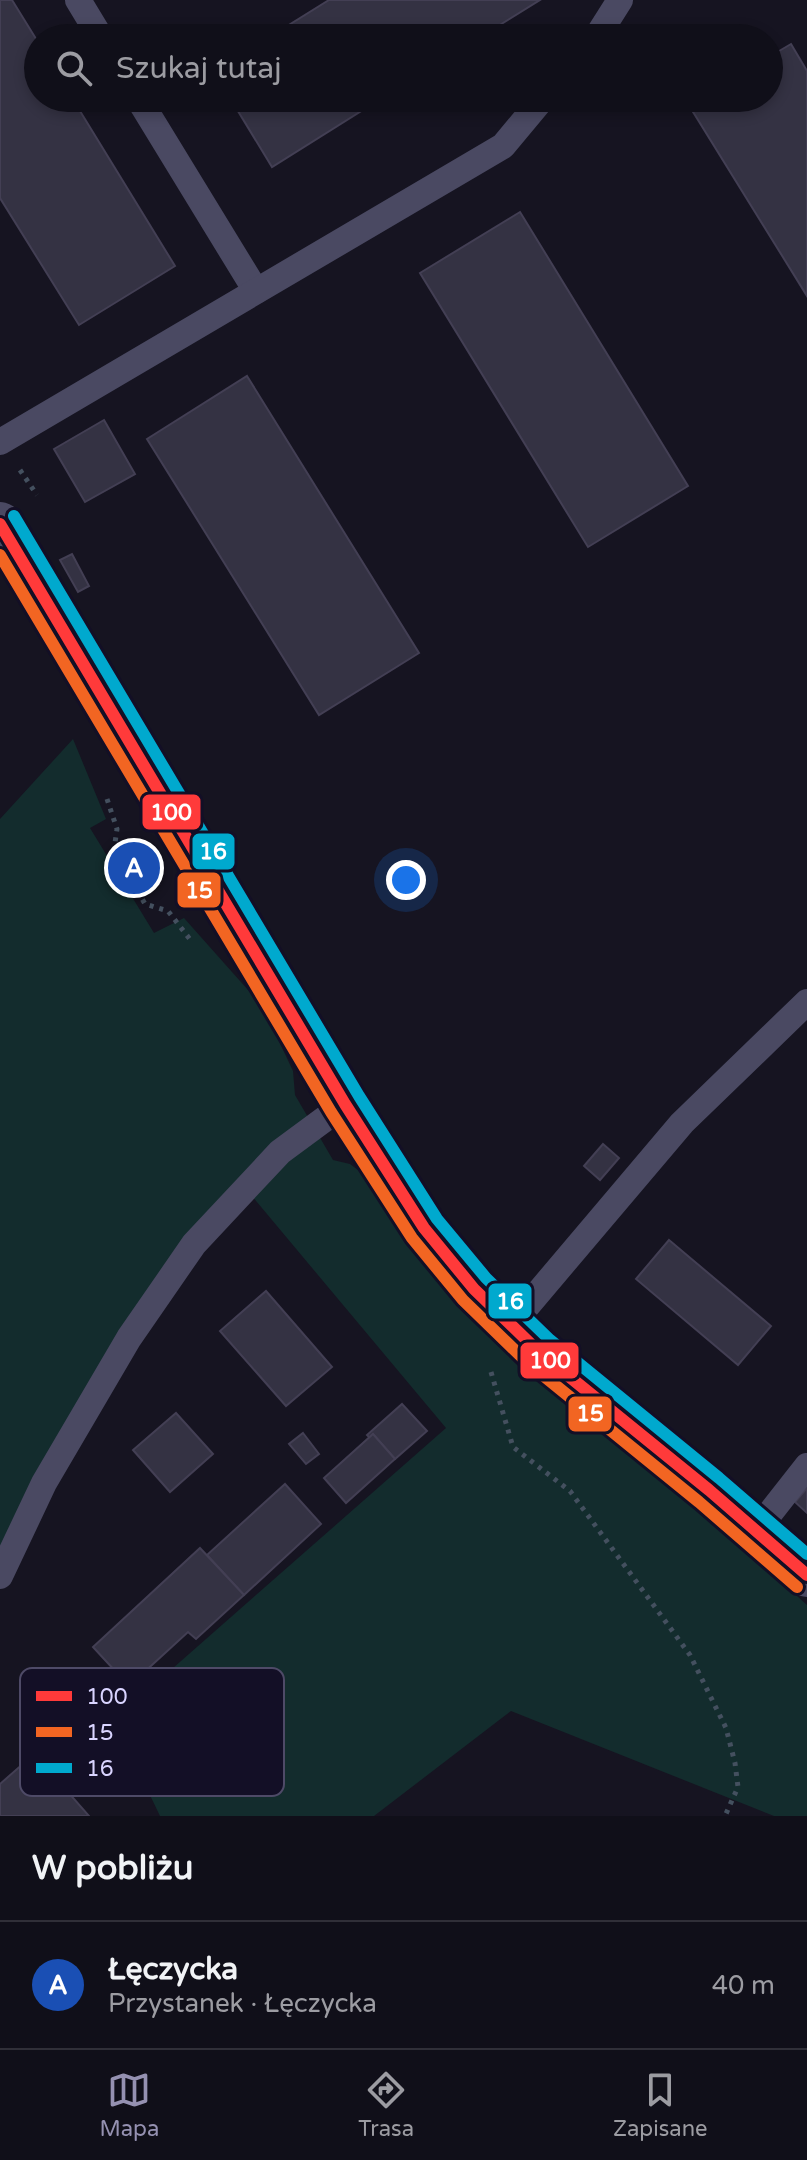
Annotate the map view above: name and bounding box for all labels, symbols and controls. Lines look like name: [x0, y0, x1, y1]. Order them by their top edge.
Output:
search box: [24, 24, 783, 112]
icon: search: [52, 46, 96, 90]
text: Szukaj tutaj: [116, 50, 282, 87]
line badge: 100: [141, 793, 202, 831]
text: 100: [150, 800, 192, 826]
line badge: 16: [191, 832, 236, 871]
pin: A: [108, 838, 160, 898]
text: 16: [199, 839, 227, 865]
your location: [386, 860, 426, 900]
line badge: 15: [176, 871, 222, 909]
text: 15: [185, 878, 213, 904]
line badge: 16: [487, 1282, 533, 1320]
text: 16: [496, 1289, 524, 1315]
line badge: 100: [519, 1341, 580, 1380]
text: 100: [529, 1348, 571, 1374]
line badge: 15: [567, 1395, 613, 1433]
text: 15: [576, 1401, 604, 1427]
legend: [20, 1668, 284, 1796]
text: 100: [86, 1684, 127, 1710]
text: 15: [86, 1720, 114, 1746]
text: 16: [86, 1756, 114, 1782]
text: W pobliżu: [32, 1848, 193, 1889]
text: Łęczycka: [108, 1951, 238, 1988]
text: A: [48, 1970, 68, 2001]
text: 40 m: [712, 1970, 775, 2001]
text: Przystanek · Łęczycka: [108, 1988, 377, 2019]
tab: Mapa: [99, 2068, 159, 2142]
tab: Trasa: [358, 2068, 414, 2142]
tab: Zapisane: [613, 2068, 708, 2142]

